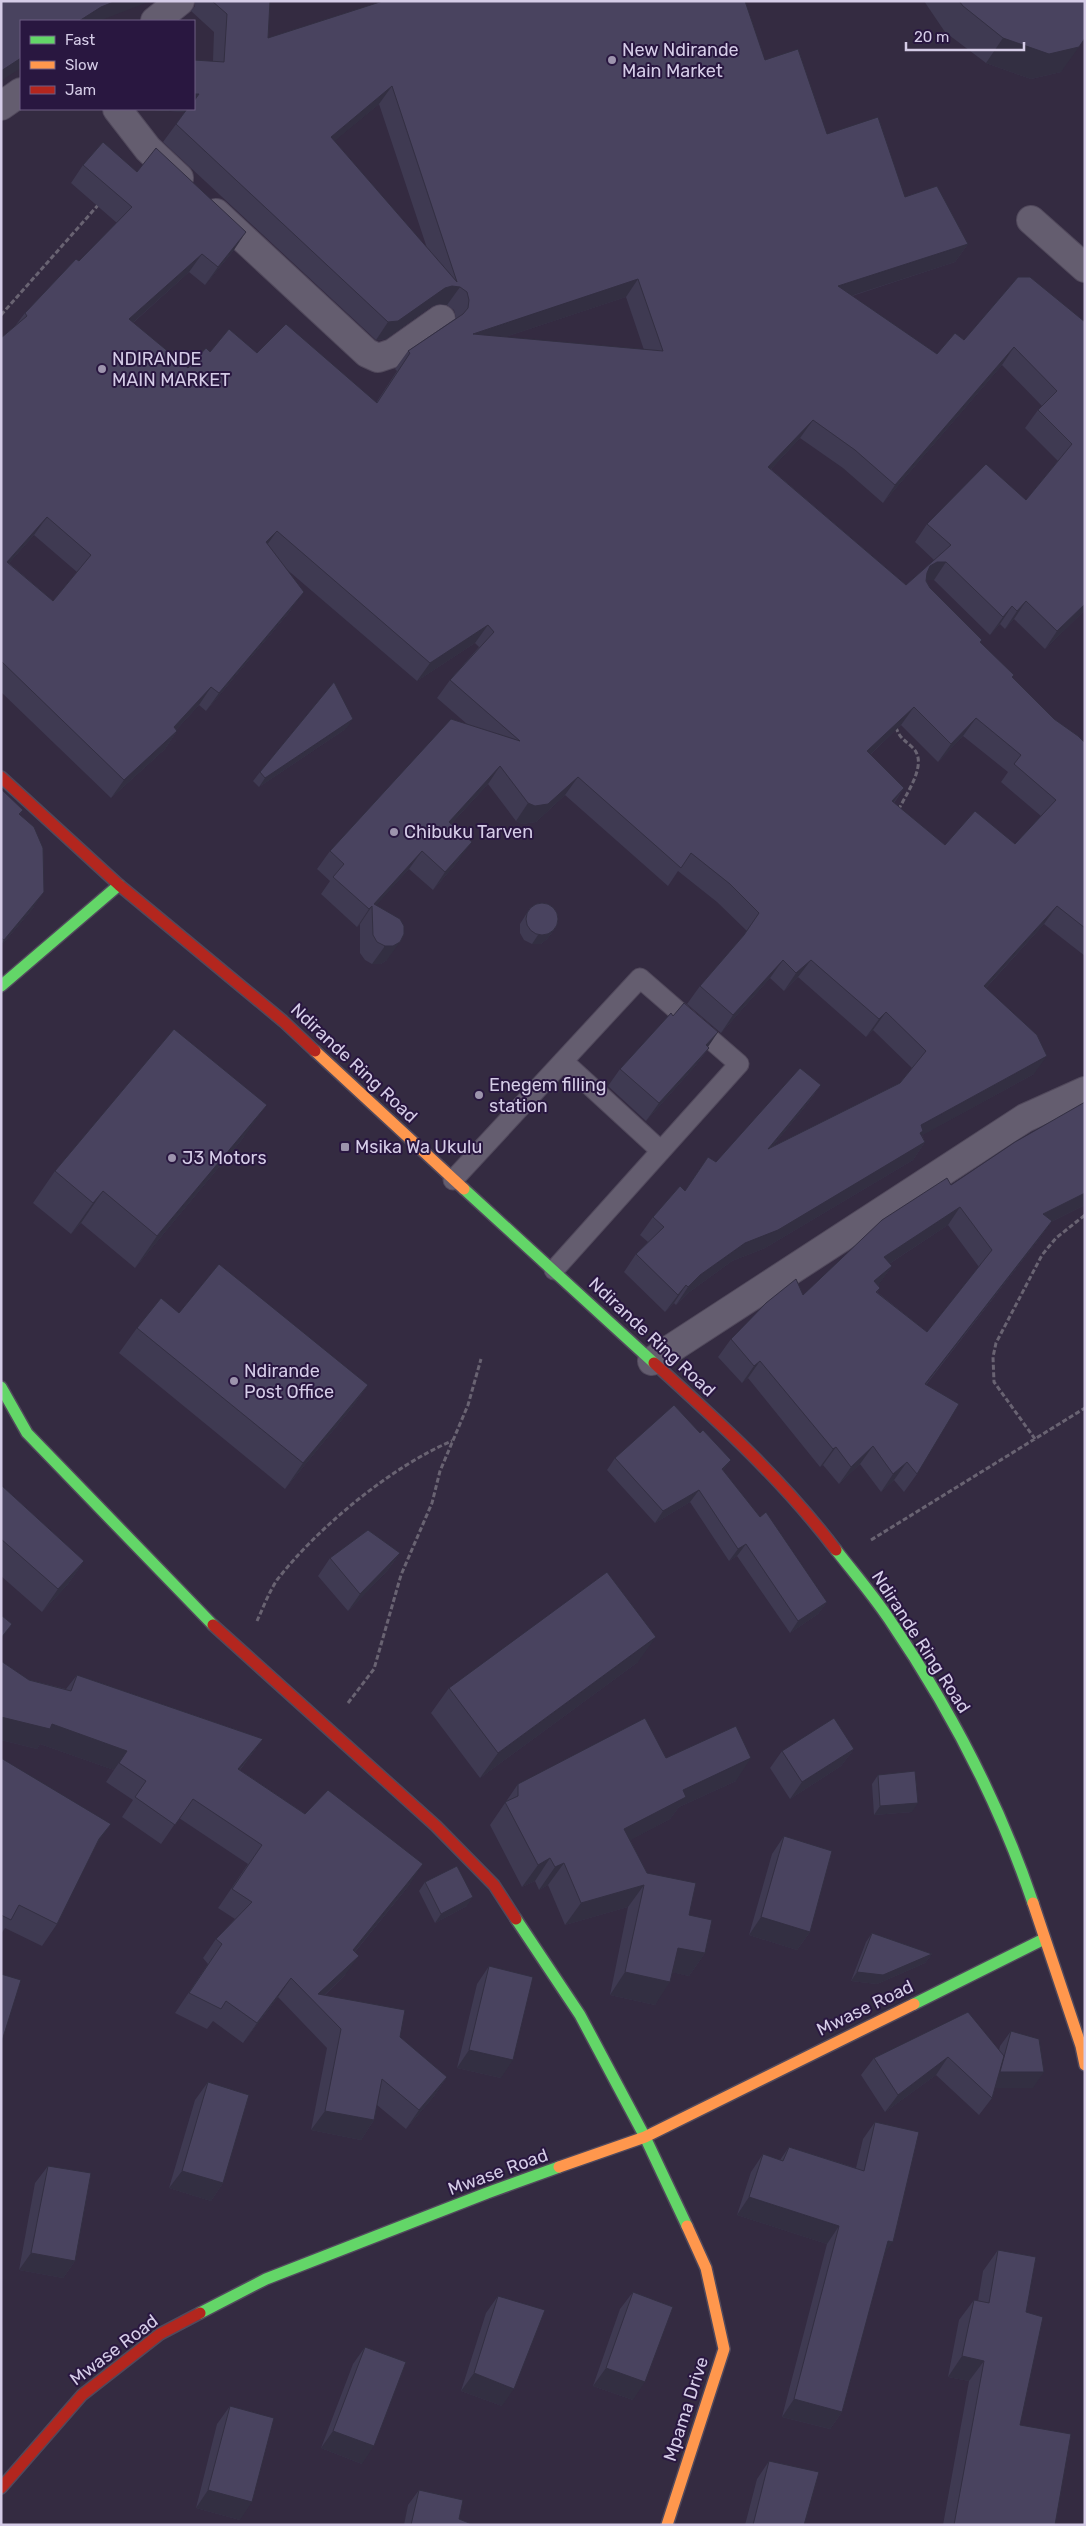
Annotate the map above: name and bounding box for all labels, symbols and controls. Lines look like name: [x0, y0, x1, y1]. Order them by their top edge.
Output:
legend: [20, 20, 195, 110]
scale bar: [906, 20, 1024, 52]
text: 20 m: [914, 28, 949, 46]
text: Fast: [65, 31, 95, 49]
place label: New Ndirande Main Market: [622, 39, 739, 82]
marker: New Ndirande Main Market: [606, 54, 618, 66]
text: Slow: [65, 56, 98, 74]
text: Jam: [65, 81, 96, 99]
place label: NDIRANDE MAIN MARKET: [112, 348, 230, 391]
marker: NDIRANDE MAIN MARKET: [96, 363, 108, 375]
place label: Chibuku Tarven: [404, 821, 533, 843]
marker: Chibuku Tarven: [388, 826, 400, 838]
street label: Ndirande Ring Road: [286, 999, 422, 1127]
place label: Enegem filling station: [489, 1074, 606, 1117]
marker: Enegem filling station: [473, 1089, 485, 1101]
place label: Msika Wa Ukulu: [355, 1136, 482, 1158]
marker: Msika Wa Ukulu: [339, 1141, 351, 1153]
place label: J3 Motors: [182, 1147, 267, 1169]
marker: J3 Motors: [166, 1152, 178, 1164]
street label: Ndirande Ring Road: [584, 1273, 720, 1401]
place label: Ndirande Post Office: [244, 1360, 334, 1403]
marker: Ndirande Post Office: [228, 1375, 240, 1387]
street label: Ndirande Ring Road: [867, 1567, 975, 1717]
street label: Mwase Road: [813, 1975, 917, 2041]
street label: Mwase Road: [445, 2144, 551, 2200]
street label: Mwase Road: [66, 2310, 162, 2390]
street label: Mpama Drive: [659, 2354, 713, 2464]

